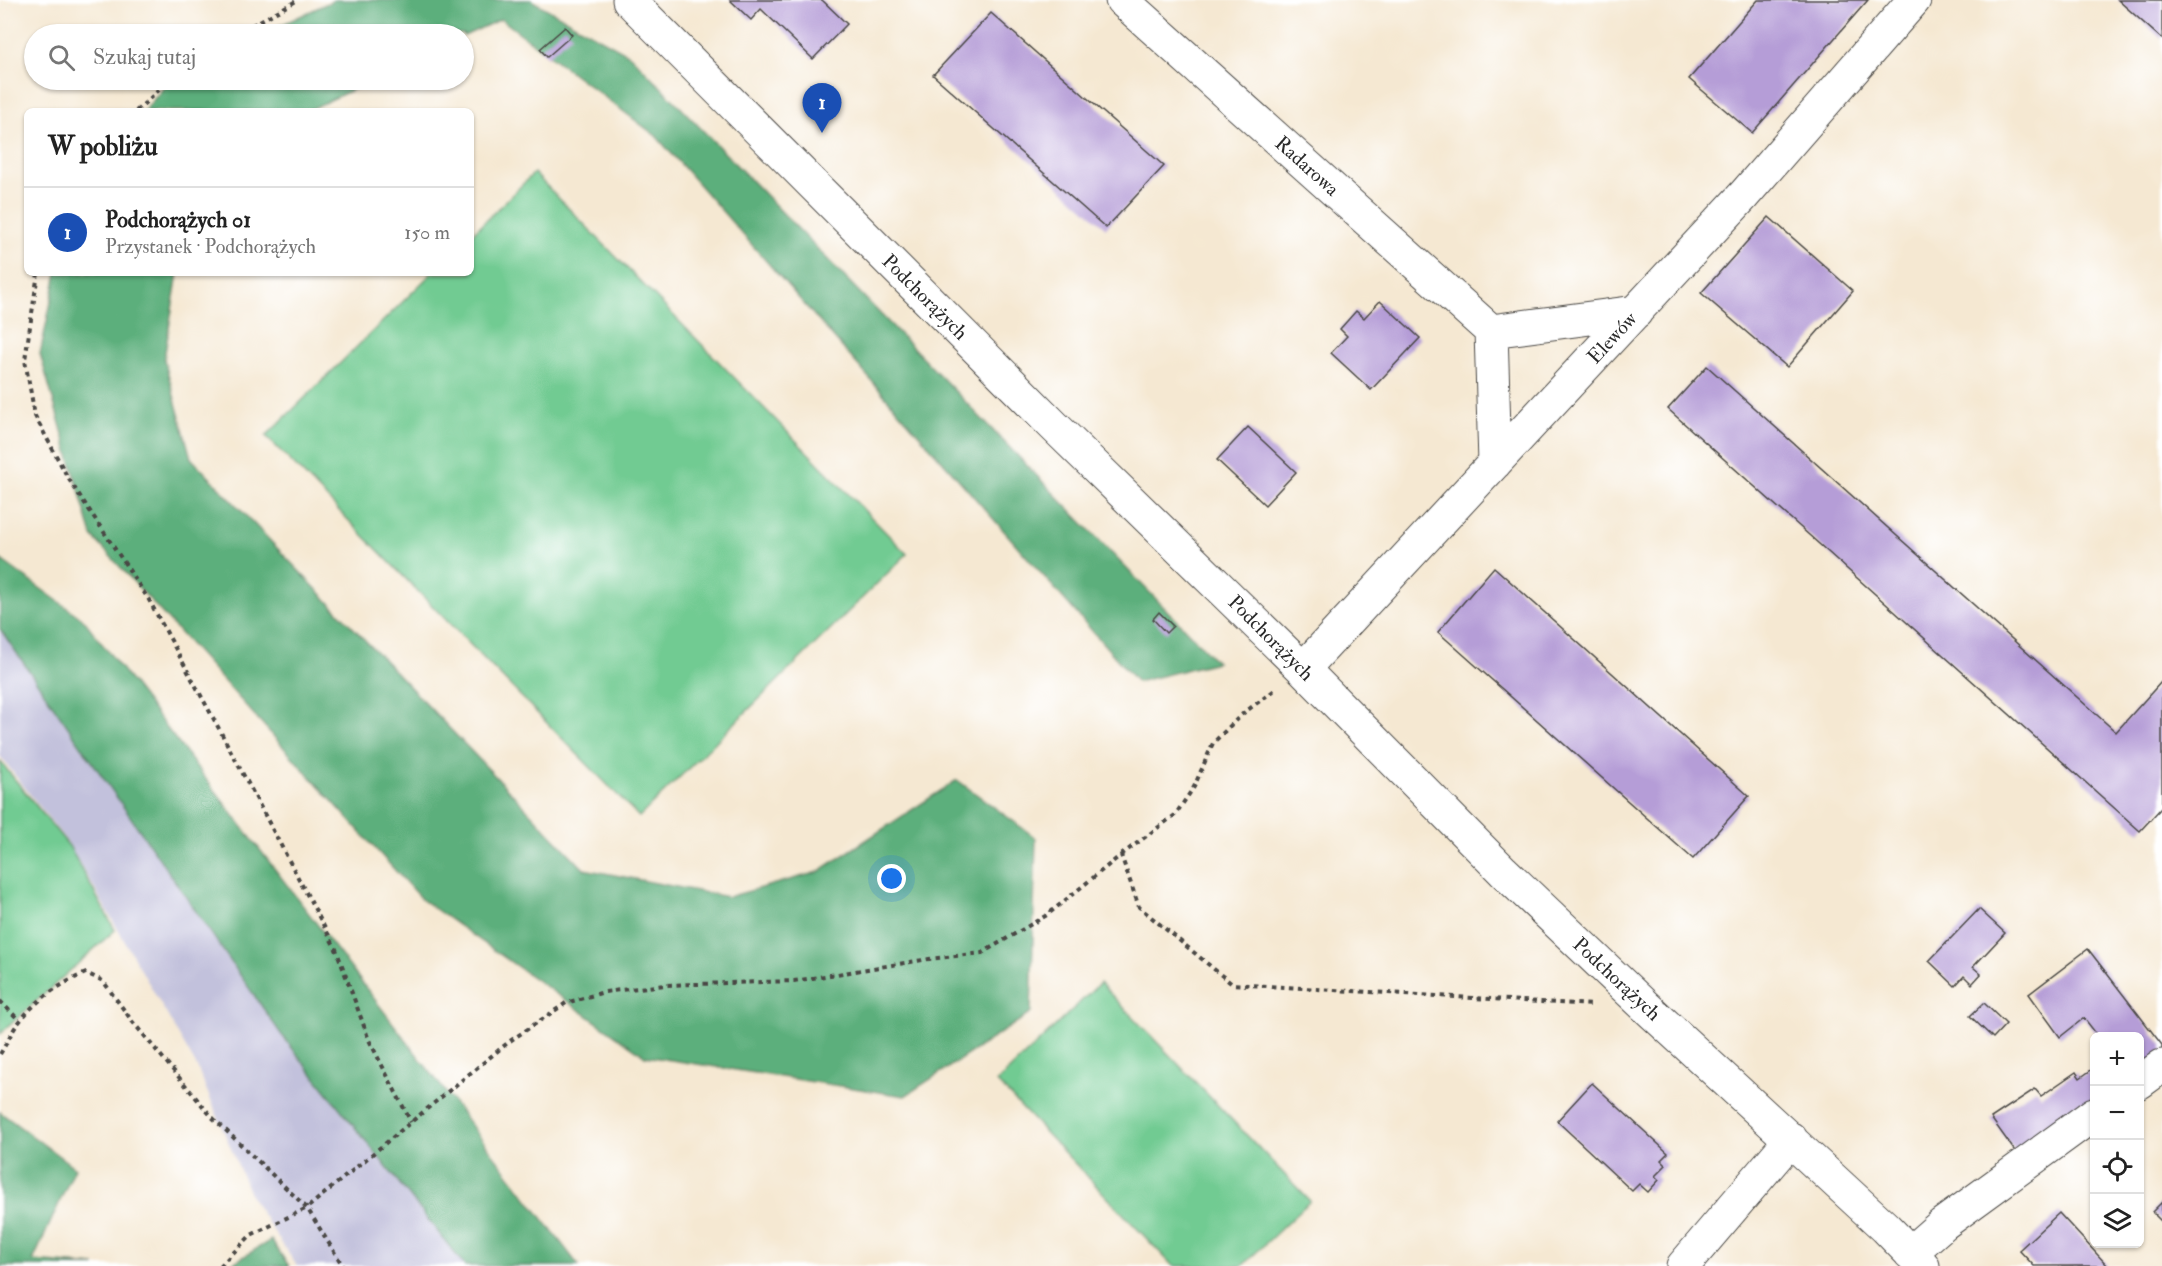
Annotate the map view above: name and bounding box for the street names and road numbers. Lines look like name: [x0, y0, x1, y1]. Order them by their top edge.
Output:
street label: Radarowa: [1270, 131, 1345, 202]
street label: Podchorążych: [877, 249, 974, 346]
street label: Elewów: [1582, 306, 1643, 369]
street label: Podchorążych: [1223, 590, 1320, 687]
street label: Podchorążych: [1568, 932, 1667, 1026]

